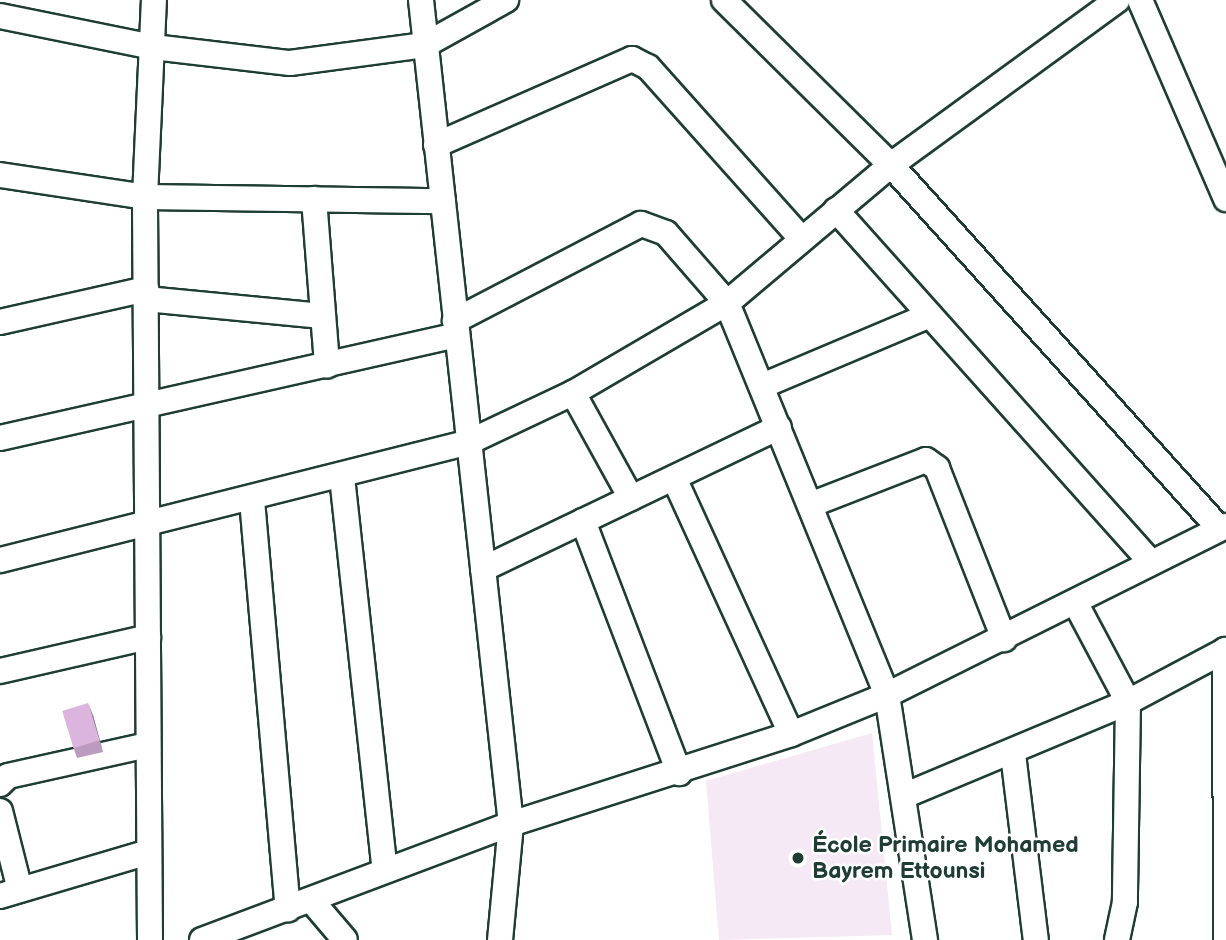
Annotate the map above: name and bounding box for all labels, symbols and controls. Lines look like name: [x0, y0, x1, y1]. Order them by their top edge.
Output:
place label: École Primaire Mohamed Bayrem Ettounsi: [812, 831, 1079, 885]
marker: École Primaire Mohamed Bayrem Ettounsi: [790, 850, 806, 866]

